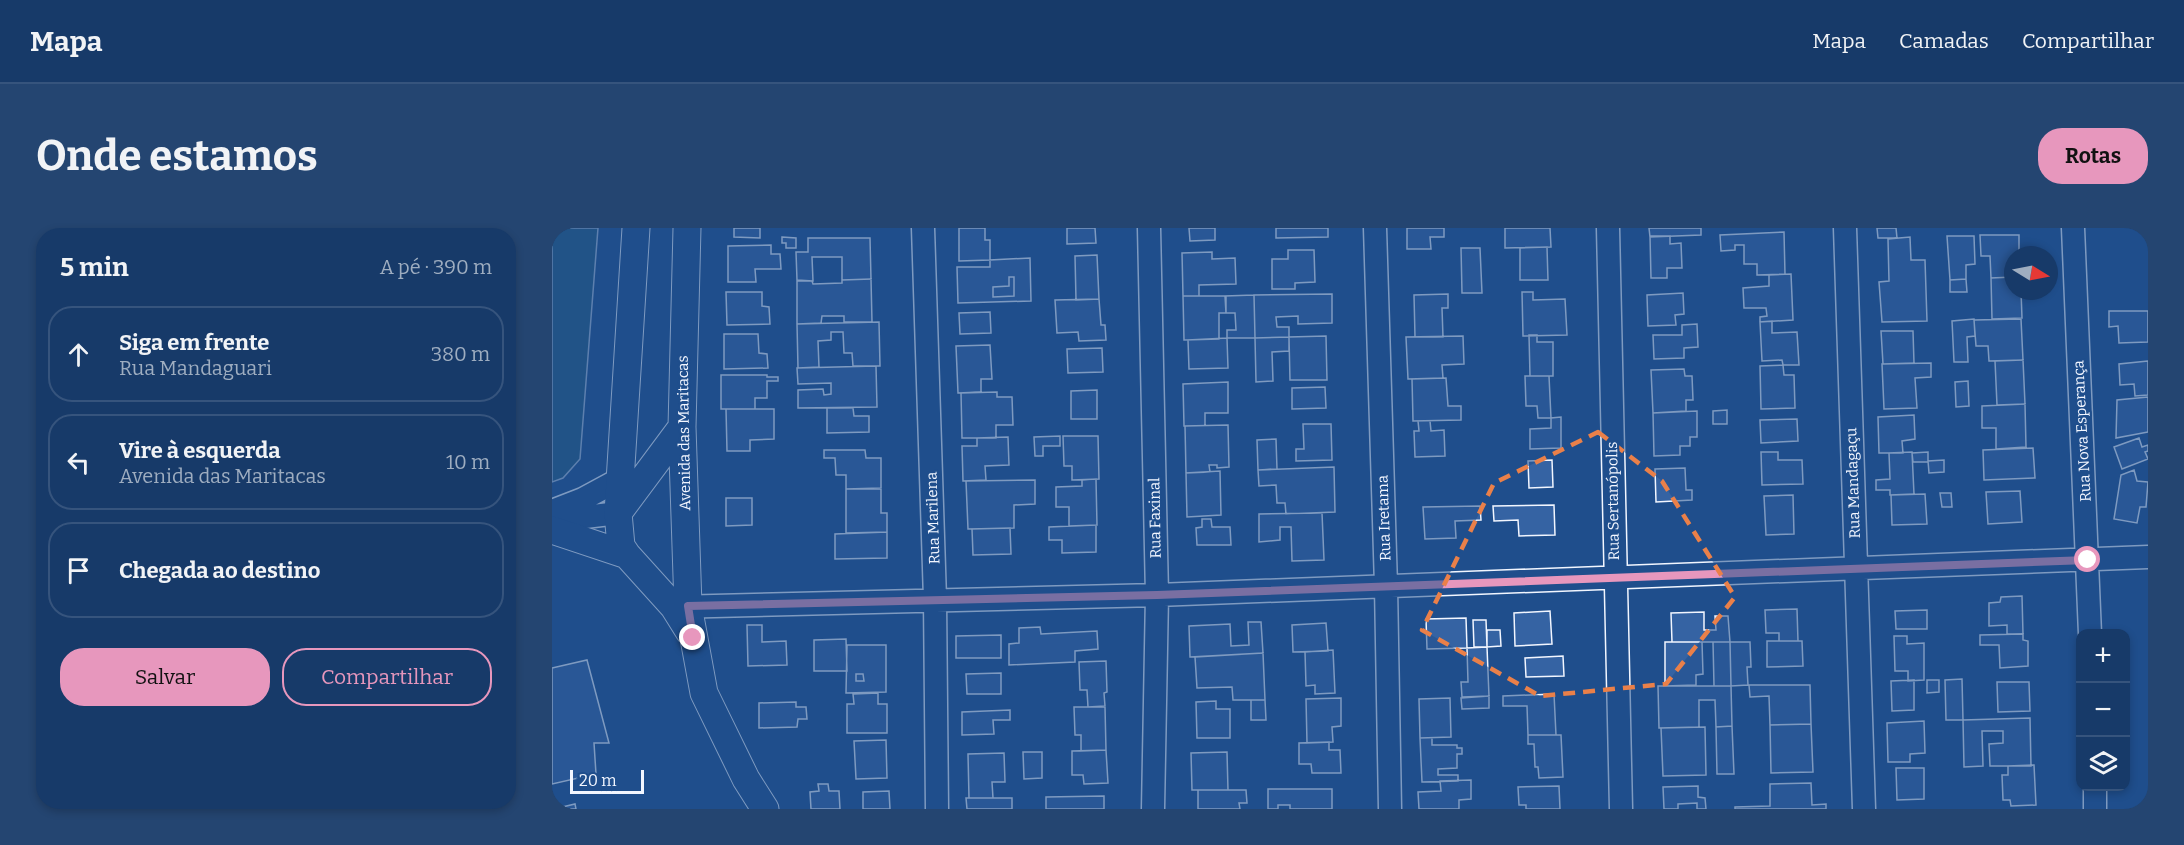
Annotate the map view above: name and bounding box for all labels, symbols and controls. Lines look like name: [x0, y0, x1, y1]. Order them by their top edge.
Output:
text: Mapa: [30, 25, 103, 58]
text: Mapa: [1812, 28, 1866, 54]
text: Camadas: [1899, 28, 1989, 54]
text: Compartilhar: [2022, 28, 2154, 54]
button: Rotas: [2038, 128, 2148, 184]
text: Onde estamos: [36, 131, 318, 181]
north arrow: [2004, 246, 2058, 300]
text: 5 min: [60, 252, 129, 283]
text: A pé · 390 m: [380, 255, 492, 279]
text: Siga em frente: [119, 329, 269, 356]
icon: ahead: [62, 338, 95, 371]
text: 380 m: [431, 342, 490, 366]
street label: Avenida das Maritacas: [674, 355, 694, 511]
text: Rua Mandaguari: [119, 356, 272, 380]
street label: Rua Nova Esperança: [2069, 360, 2095, 502]
street label: Rua Mandagaçu: [1842, 427, 1864, 539]
text: Vire à esquerda: [119, 437, 280, 464]
street label: Rua Sertanópolis: [1603, 441, 1623, 561]
icon: left: [62, 446, 95, 479]
text: 10 m: [446, 450, 490, 474]
text: Avenida das Maritacas: [119, 464, 326, 488]
street label: Rua Marilena: [922, 471, 944, 565]
street label: Rua Iretama: [1374, 475, 1394, 561]
street label: Rua Faxinal: [1145, 477, 1165, 559]
route start: [2074, 546, 2100, 572]
icon: arrive: [62, 554, 95, 587]
text: Chegada ao destino: [119, 557, 320, 584]
route end: [679, 624, 705, 650]
map controls: [2076, 629, 2130, 791]
button: +: [2076, 629, 2130, 683]
button: Salvar: [60, 648, 270, 706]
button: Compartilhar: [282, 648, 492, 706]
button: −: [2076, 683, 2130, 737]
button: layers: [2076, 737, 2130, 791]
scale bar: [570, 767, 644, 794]
text: 20 m: [579, 771, 616, 790]

